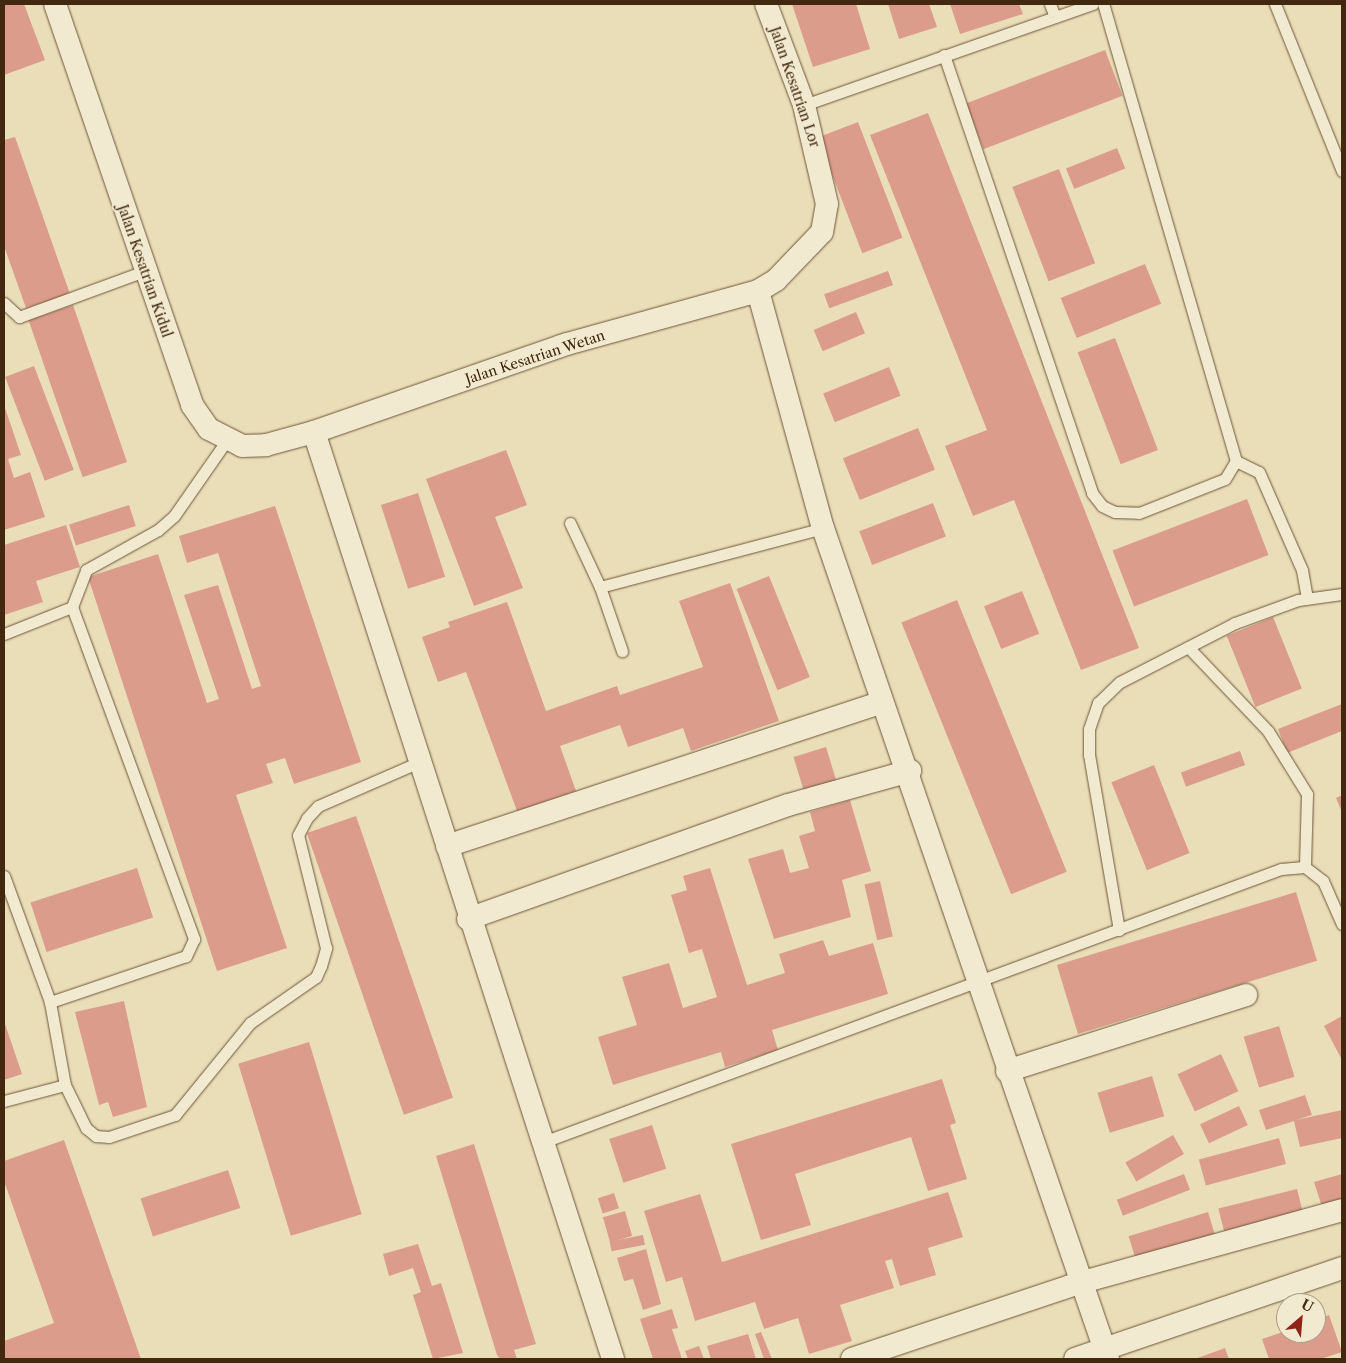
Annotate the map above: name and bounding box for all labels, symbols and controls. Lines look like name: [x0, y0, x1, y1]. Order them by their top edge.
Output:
street label: Jalan Kesatrian Lor: [766, 24, 824, 150]
street label: Jalan Kesatrian Kidul: [114, 202, 176, 340]
street label: Jalan Kesatrian Wetan: [463, 326, 607, 388]
north arrow: [1276, 1293, 1326, 1343]
text: U: [1298, 1295, 1317, 1316]

